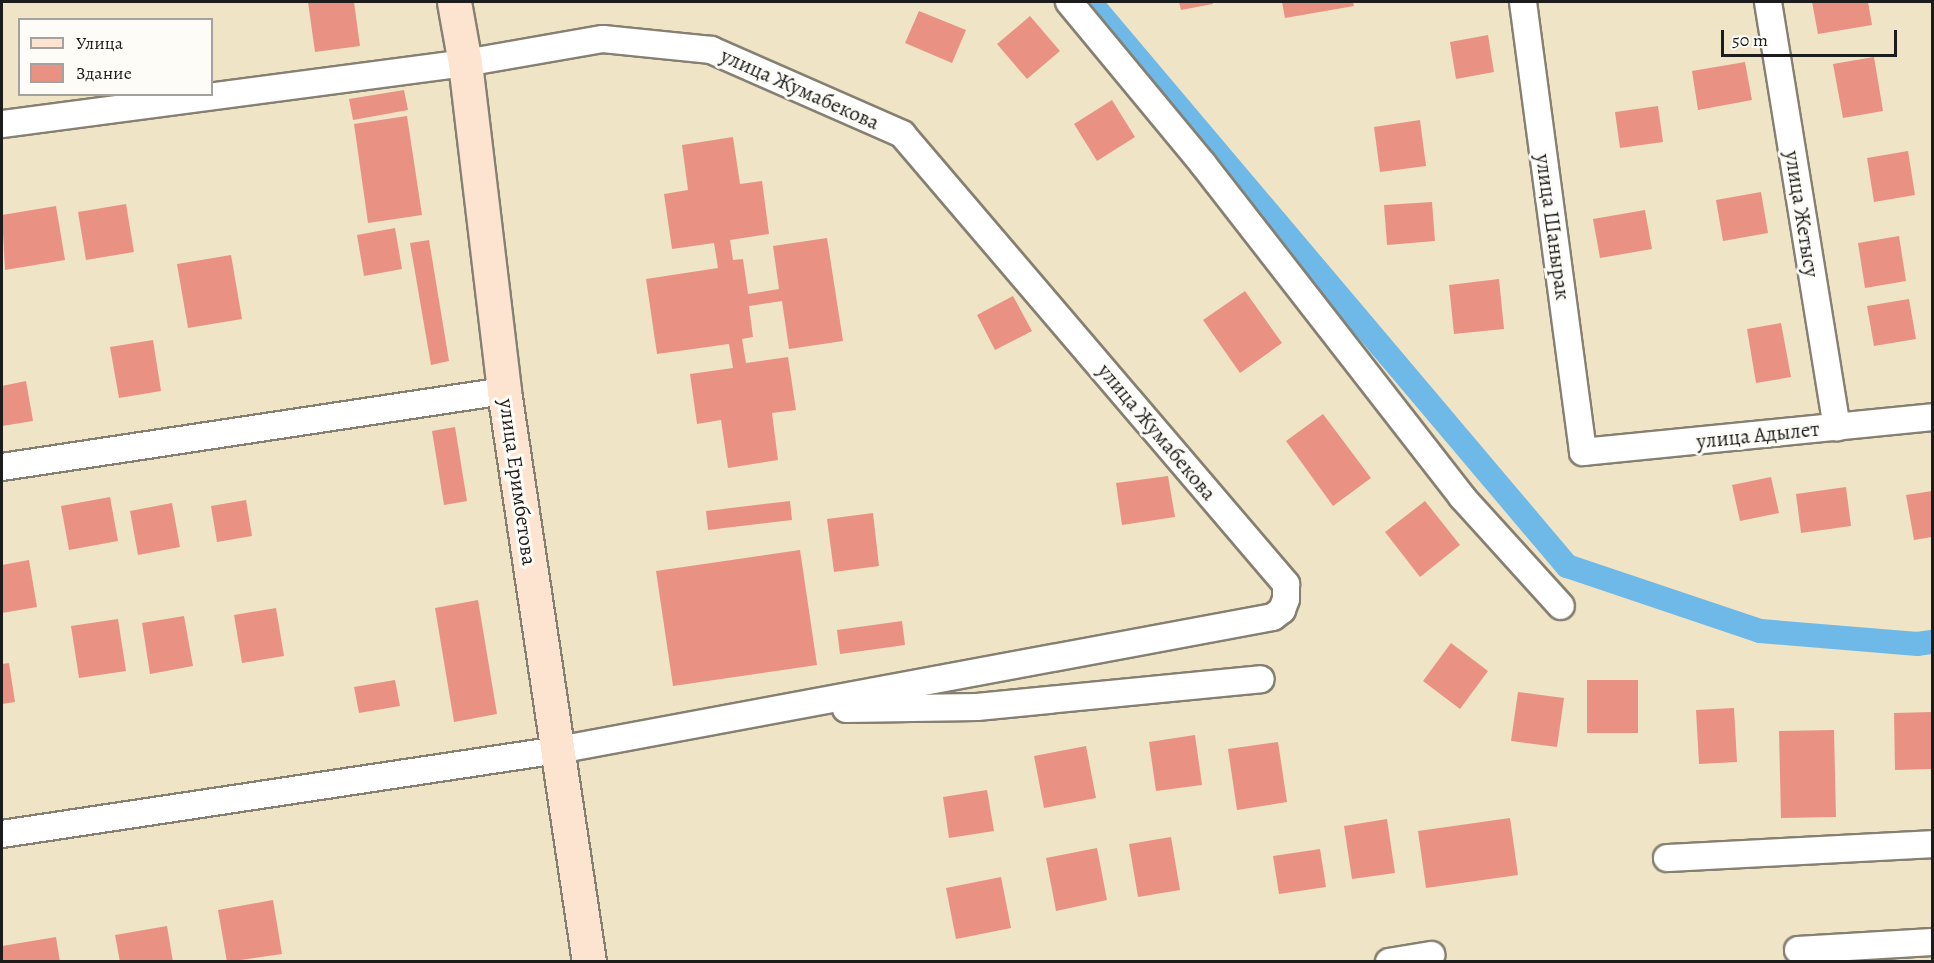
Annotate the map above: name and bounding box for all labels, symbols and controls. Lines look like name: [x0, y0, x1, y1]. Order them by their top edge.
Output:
legend: [18, 18, 213, 96]
scale bar: [1724, 18, 1900, 56]
text: 50 m: [1732, 28, 1768, 52]
text: Улица: [76, 31, 123, 55]
street label: улица Жумабекова: [717, 43, 883, 135]
text: Здание: [76, 61, 132, 85]
street label: улица Жетысу: [1780, 149, 1824, 279]
street label: улица Шанырак: [1530, 152, 1576, 302]
street label: улица Жумабекова: [1092, 358, 1222, 506]
street label: улица Еримбетова: [494, 397, 542, 567]
street label: улица Адылет: [1695, 416, 1821, 454]

